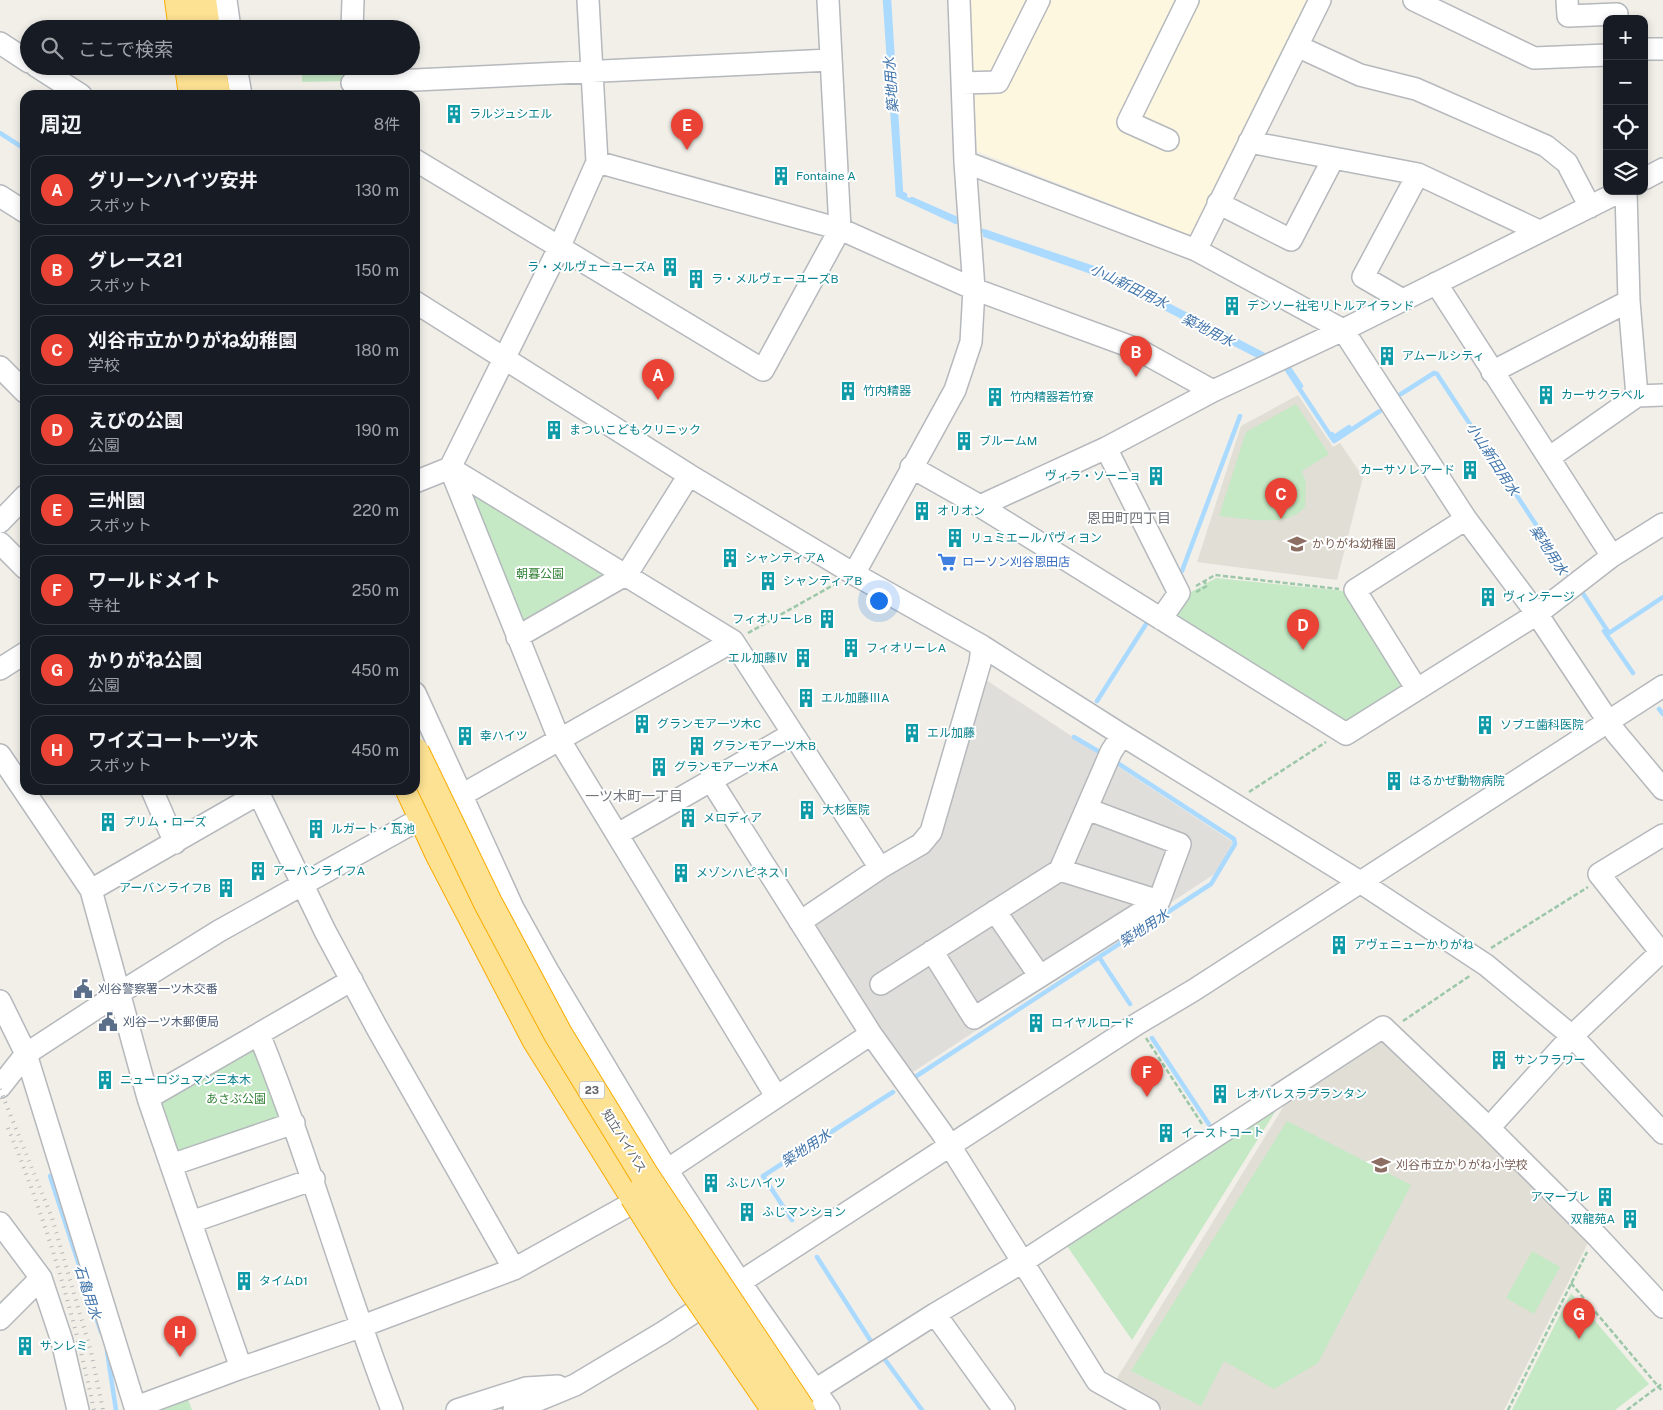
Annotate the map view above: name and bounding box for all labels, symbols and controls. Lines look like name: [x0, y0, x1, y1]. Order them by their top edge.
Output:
map controls: [1603, 15, 1648, 195]
button: +: [1603, 15, 1648, 60]
search box: [20, 20, 420, 75]
icon: search: [38, 34, 66, 62]
text: ここで検索: [78, 38, 173, 60]
water label: 築地用水: [881, 55, 901, 113]
button: −: [1603, 60, 1648, 105]
building icon: ラルジュシエル: [443, 103, 465, 125]
button: locate: [1603, 105, 1648, 150]
place label: ラルジュシエル: [469, 107, 552, 121]
pin: E: [671, 109, 703, 150]
text: 周辺: [40, 112, 82, 137]
text: 8件: [374, 115, 400, 134]
button: layers: [1603, 150, 1648, 195]
building icon: Fontaine A: [770, 165, 792, 187]
text: グリーンハイツ安井: [88, 169, 258, 191]
place label: Fontaine A: [796, 169, 856, 183]
text: A: [51, 181, 63, 200]
text: 130 m: [355, 181, 399, 200]
text: スポット: [88, 196, 152, 215]
text: グレース21: [88, 249, 183, 271]
building icon: ラ・メルヴェーユーズA: [659, 256, 681, 278]
place label: ラ・メルヴェーユーズA: [527, 260, 655, 274]
water label: 小山新田用水: [1088, 260, 1172, 312]
text: B: [52, 261, 62, 280]
text: 150 m: [355, 261, 399, 280]
building icon: ラ・メルヴェーユーズB: [685, 268, 707, 290]
place label: ラ・メルヴェーユーズB: [711, 272, 838, 286]
text: スポット: [88, 276, 152, 295]
building icon: デンソー社宅リトルアイランド: [1221, 295, 1243, 317]
place label: デンソー社宅リトルアイランド: [1247, 299, 1414, 313]
water label: 築地用水: [1179, 310, 1238, 351]
text: 刈谷市立かりがね幼稚園: [88, 329, 297, 351]
pin: B: [1120, 336, 1152, 377]
text: C: [51, 341, 63, 360]
text: 180 m: [355, 341, 399, 360]
building icon: アムールシティ: [1376, 345, 1398, 367]
place label: アムールシティ: [1402, 349, 1484, 363]
text: 学校: [88, 356, 120, 375]
pin: A: [642, 359, 674, 400]
building icon: 竹内精器: [837, 380, 859, 402]
place label: 竹内精器: [863, 384, 911, 398]
building icon: カーサクラベル: [1535, 384, 1557, 406]
building icon: 竹内精器若竹寮: [984, 386, 1006, 408]
place label: カーサクラベル: [1561, 388, 1645, 402]
place label: 竹内精器若竹寮: [1010, 390, 1094, 404]
text: えびの公園: [88, 409, 183, 431]
building icon: まついこどもクリニック: [543, 419, 565, 441]
water label: 小山新田用水: [1463, 419, 1524, 500]
text: D: [51, 421, 63, 440]
text: 190 m: [355, 421, 399, 440]
place label: まついこどもクリニック: [569, 423, 701, 437]
building icon: ブルームM: [953, 430, 975, 452]
place label: ブルームM: [979, 434, 1037, 448]
text: 公園: [88, 436, 120, 455]
building icon: カーサソレアード: [1459, 459, 1481, 481]
place label: カーサソレアード: [1360, 463, 1455, 477]
building icon: ヴィラ・ソーニョ: [1145, 465, 1167, 487]
place label: ヴィラ・ソーニョ: [1045, 469, 1141, 483]
pin: C: [1265, 478, 1297, 519]
text: 三州園: [88, 489, 145, 511]
building icon: オリオン: [911, 500, 933, 522]
text: E: [52, 501, 62, 520]
text: 220 m: [352, 501, 399, 520]
place label: オリオン: [937, 504, 985, 518]
district label: 恩田町四丁目: [1087, 510, 1171, 526]
text: スポット: [88, 516, 152, 535]
water label: 築地用水: [1527, 522, 1572, 580]
building icon: リュミエールパヴィヨン: [944, 527, 966, 549]
place label: リュミエールパヴィヨン: [970, 531, 1102, 545]
school or university icon: かりがね幼稚園: [1286, 533, 1308, 555]
place label: かりがね幼稚園: [1312, 537, 1396, 551]
building icon: シャンティアA: [719, 547, 741, 569]
place label: シャンティアA: [745, 551, 825, 565]
supermarket icon: ローソン刈谷恩田店: [936, 551, 958, 573]
place label: ローソン刈谷恩田店: [962, 555, 1070, 569]
park label: 朝暮公園: [516, 567, 564, 581]
text: ワールドメイト: [88, 569, 221, 591]
building icon: シャンティアB: [757, 570, 779, 592]
place label: シャンティアB: [783, 574, 862, 588]
text: F: [52, 581, 62, 600]
text: 250 m: [352, 581, 399, 600]
building icon: ヴィンテージ: [1477, 586, 1499, 608]
your location: [866, 588, 892, 614]
place label: ヴィンテージ: [1503, 590, 1575, 604]
text: 寺社: [88, 596, 120, 615]
building icon: フィオリーレB: [816, 608, 838, 630]
pin: D: [1287, 609, 1319, 650]
place label: フィオリーレB: [732, 612, 812, 626]
building icon: フィオリーレA: [840, 637, 862, 659]
place label: フィオリーレA: [866, 641, 947, 655]
building icon: エル加藤Ⅳ: [792, 647, 814, 669]
text: かりがね公園: [88, 649, 202, 671]
place label: エル加藤Ⅳ: [728, 651, 788, 665]
text: G: [51, 661, 63, 680]
text: 450 m: [351, 661, 399, 680]
text: 公園: [88, 676, 120, 695]
building icon: エル加藤ⅢA: [795, 687, 817, 709]
place label: エル加藤ⅢA: [821, 691, 890, 705]
building icon: グランモア一ツ木C: [631, 713, 653, 735]
building icon: ソブエ歯科医院: [1474, 714, 1496, 736]
place label: グランモア一ツ木C: [657, 717, 761, 731]
place label: ソブエ歯科医院: [1500, 718, 1584, 732]
building icon: エル加藤: [901, 722, 923, 744]
building icon: 幸ハイツ: [454, 725, 476, 747]
place label: エル加藤: [927, 726, 975, 740]
text: ワイズコート一ツ木: [88, 729, 258, 751]
place label: 幸ハイツ: [480, 729, 528, 743]
building icon: グランモア一ツ木B: [686, 735, 708, 757]
place label: グランモア一ツ木B: [712, 739, 816, 753]
text: H: [51, 741, 63, 760]
text: 450 m: [351, 741, 399, 760]
text: スポット: [88, 756, 152, 775]
building icon: グランモア一ツ木A: [648, 756, 670, 778]
place label: グランモア一ツ木A: [674, 760, 779, 774]
building icon: はるかぜ動物病院: [1383, 770, 1405, 792]
place label: はるかぜ動物病院: [1409, 774, 1505, 788]
district label: 一ツ木町一丁目: [585, 788, 683, 804]
building icon: 大杉医院: [796, 799, 818, 821]
place label: 大杉医院: [822, 803, 870, 817]
building icon: メロディア: [677, 807, 699, 829]
building icon: プリム・ローズ: [97, 811, 119, 833]
place label: メロディア: [703, 811, 762, 825]
place label: プリム・ローズ: [123, 815, 206, 829]
building icon: ルガート・瓦池: [305, 818, 327, 840]
place label: ルガート・瓦池: [331, 822, 415, 836]
building icon: アーバンライフA: [247, 860, 269, 882]
building icon: メゾンハピネスⅠ: [670, 862, 692, 884]
place label: アーバンライフA: [273, 864, 366, 878]
place label: メゾンハピネスⅠ: [696, 866, 792, 880]
building icon: アーバンライフB: [215, 877, 237, 899]
place label: アーバンライフB: [119, 881, 211, 895]
water label: 築地用水: [1116, 905, 1174, 950]
building icon: アヴェニューかりがね: [1328, 934, 1350, 956]
place label: アヴェニューかりがね: [1354, 938, 1474, 952]
public building icon: 刈谷警察署一ツ木交番: [72, 978, 94, 1000]
place label: 刈谷警察署一ツ木交番: [98, 982, 218, 996]
public building icon: 刈谷一ツ木郵便局: [97, 1011, 119, 1033]
building icon: ロイヤルロード: [1025, 1012, 1047, 1034]
place label: 刈谷一ツ木郵便局: [123, 1015, 219, 1029]
place label: ロイヤルロード: [1051, 1016, 1135, 1030]
building icon: サンフラワー: [1488, 1049, 1510, 1071]
place label: サンフラワー: [1514, 1053, 1586, 1067]
pin: F: [1131, 1056, 1163, 1097]
building icon: ニューロジュマン三本木: [94, 1069, 116, 1091]
place label: ニューロジュマン三本木: [120, 1073, 251, 1087]
road number: 23: [580, 1082, 604, 1098]
building icon: レオパレスラプランタン: [1209, 1083, 1231, 1105]
place label: レオパレスラプランタン: [1235, 1087, 1367, 1101]
park label: あさぶ公園: [206, 1092, 266, 1106]
street label: 知立バイパス: [599, 1107, 649, 1175]
building icon: イーストコート: [1155, 1122, 1177, 1144]
water label: 築地用水: [778, 1125, 836, 1170]
place label: イーストコート: [1181, 1126, 1264, 1140]
school or university icon: 刈谷市立かりがね小学校: [1370, 1154, 1392, 1176]
place label: 刈谷市立かりがね小学校: [1396, 1158, 1528, 1172]
building icon: ふじハイツ: [700, 1172, 722, 1194]
place label: ふじハイツ: [726, 1176, 786, 1190]
building icon: アマーブレ: [1594, 1186, 1616, 1208]
place label: アマーブレ: [1531, 1190, 1590, 1204]
building icon: ふじマンション: [736, 1201, 758, 1223]
place label: ふじマンション: [762, 1205, 846, 1219]
building icon: 双龍苑A: [1619, 1208, 1641, 1230]
place label: 双龍苑A: [1570, 1212, 1615, 1226]
water label: 石亀用水: [72, 1263, 105, 1323]
building icon: タイムD1: [233, 1270, 255, 1292]
place label: タイムD1: [259, 1274, 308, 1288]
pin: G: [1563, 1298, 1595, 1339]
pin: H: [164, 1316, 196, 1357]
building icon: サンレミ: [14, 1335, 36, 1357]
place label: サンレミ: [40, 1339, 88, 1353]

